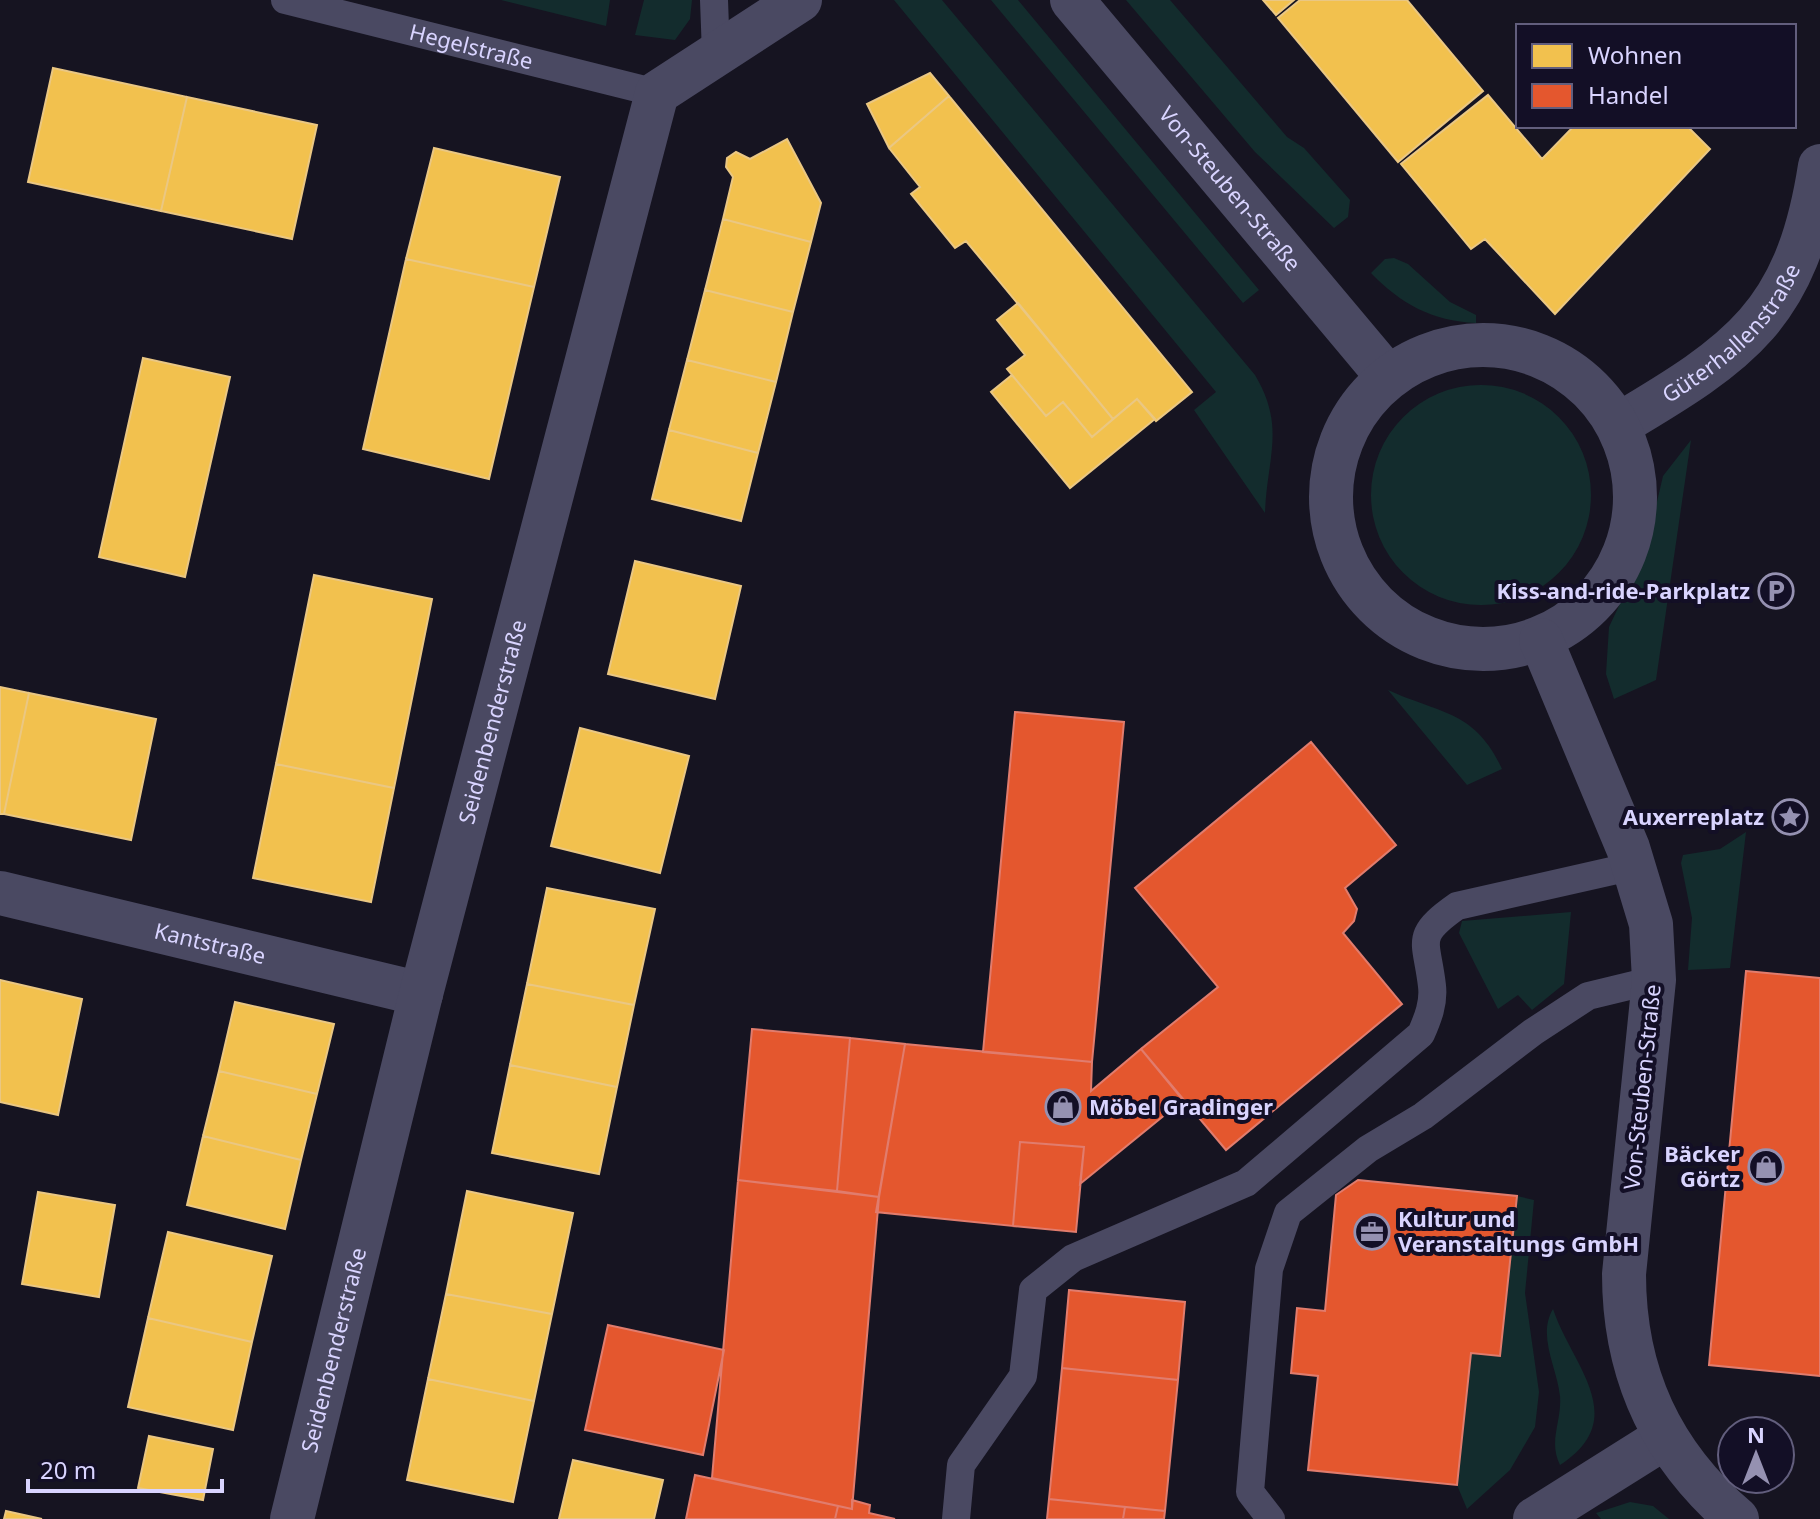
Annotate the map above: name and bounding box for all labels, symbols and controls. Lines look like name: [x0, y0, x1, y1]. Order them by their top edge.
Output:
street label: Hegelstraße: [407, 16, 536, 75]
legend: [1516, 24, 1796, 128]
text: Wohnen: [1588, 38, 1682, 71]
text: Handel: [1588, 78, 1669, 111]
street label: Von-Steuben-Straße: [1153, 99, 1309, 277]
street label: Güterhallenstraße: [1656, 258, 1806, 409]
parking icon: Kiss-and-ride-Parkplatz: [1757, 572, 1795, 610]
place label: Kiss-and-ride-Parkplatz: [1496, 575, 1750, 605]
street label: Seidenbenderstraße: [450, 616, 532, 827]
place icon: Auxerreplatz: [1771, 798, 1809, 836]
place label: Auxerreplatz: [1623, 801, 1764, 831]
street label: Kantstraße: [152, 915, 269, 970]
street label: Von-Steuben-Straße: [1615, 983, 1667, 1191]
shop icon: Möbel Gradinger: [1044, 1088, 1082, 1126]
place label: Möbel Gradinger: [1089, 1091, 1273, 1121]
place label: Bäcker Görtz: [1664, 1138, 1740, 1193]
shop icon: Bäcker Görtz: [1747, 1148, 1785, 1186]
place label: Kultur und Veranstaltungs GmbH: [1398, 1203, 1639, 1258]
office icon: Kultur und Veranstaltungs GmbH: [1353, 1213, 1391, 1251]
street label: Seidenbenderstraße: [293, 1244, 372, 1455]
north arrow: [1716, 1415, 1796, 1495]
text: N: [1747, 1419, 1765, 1449]
scale bar: [28, 1443, 222, 1493]
text: 20 m: [40, 1453, 96, 1486]

